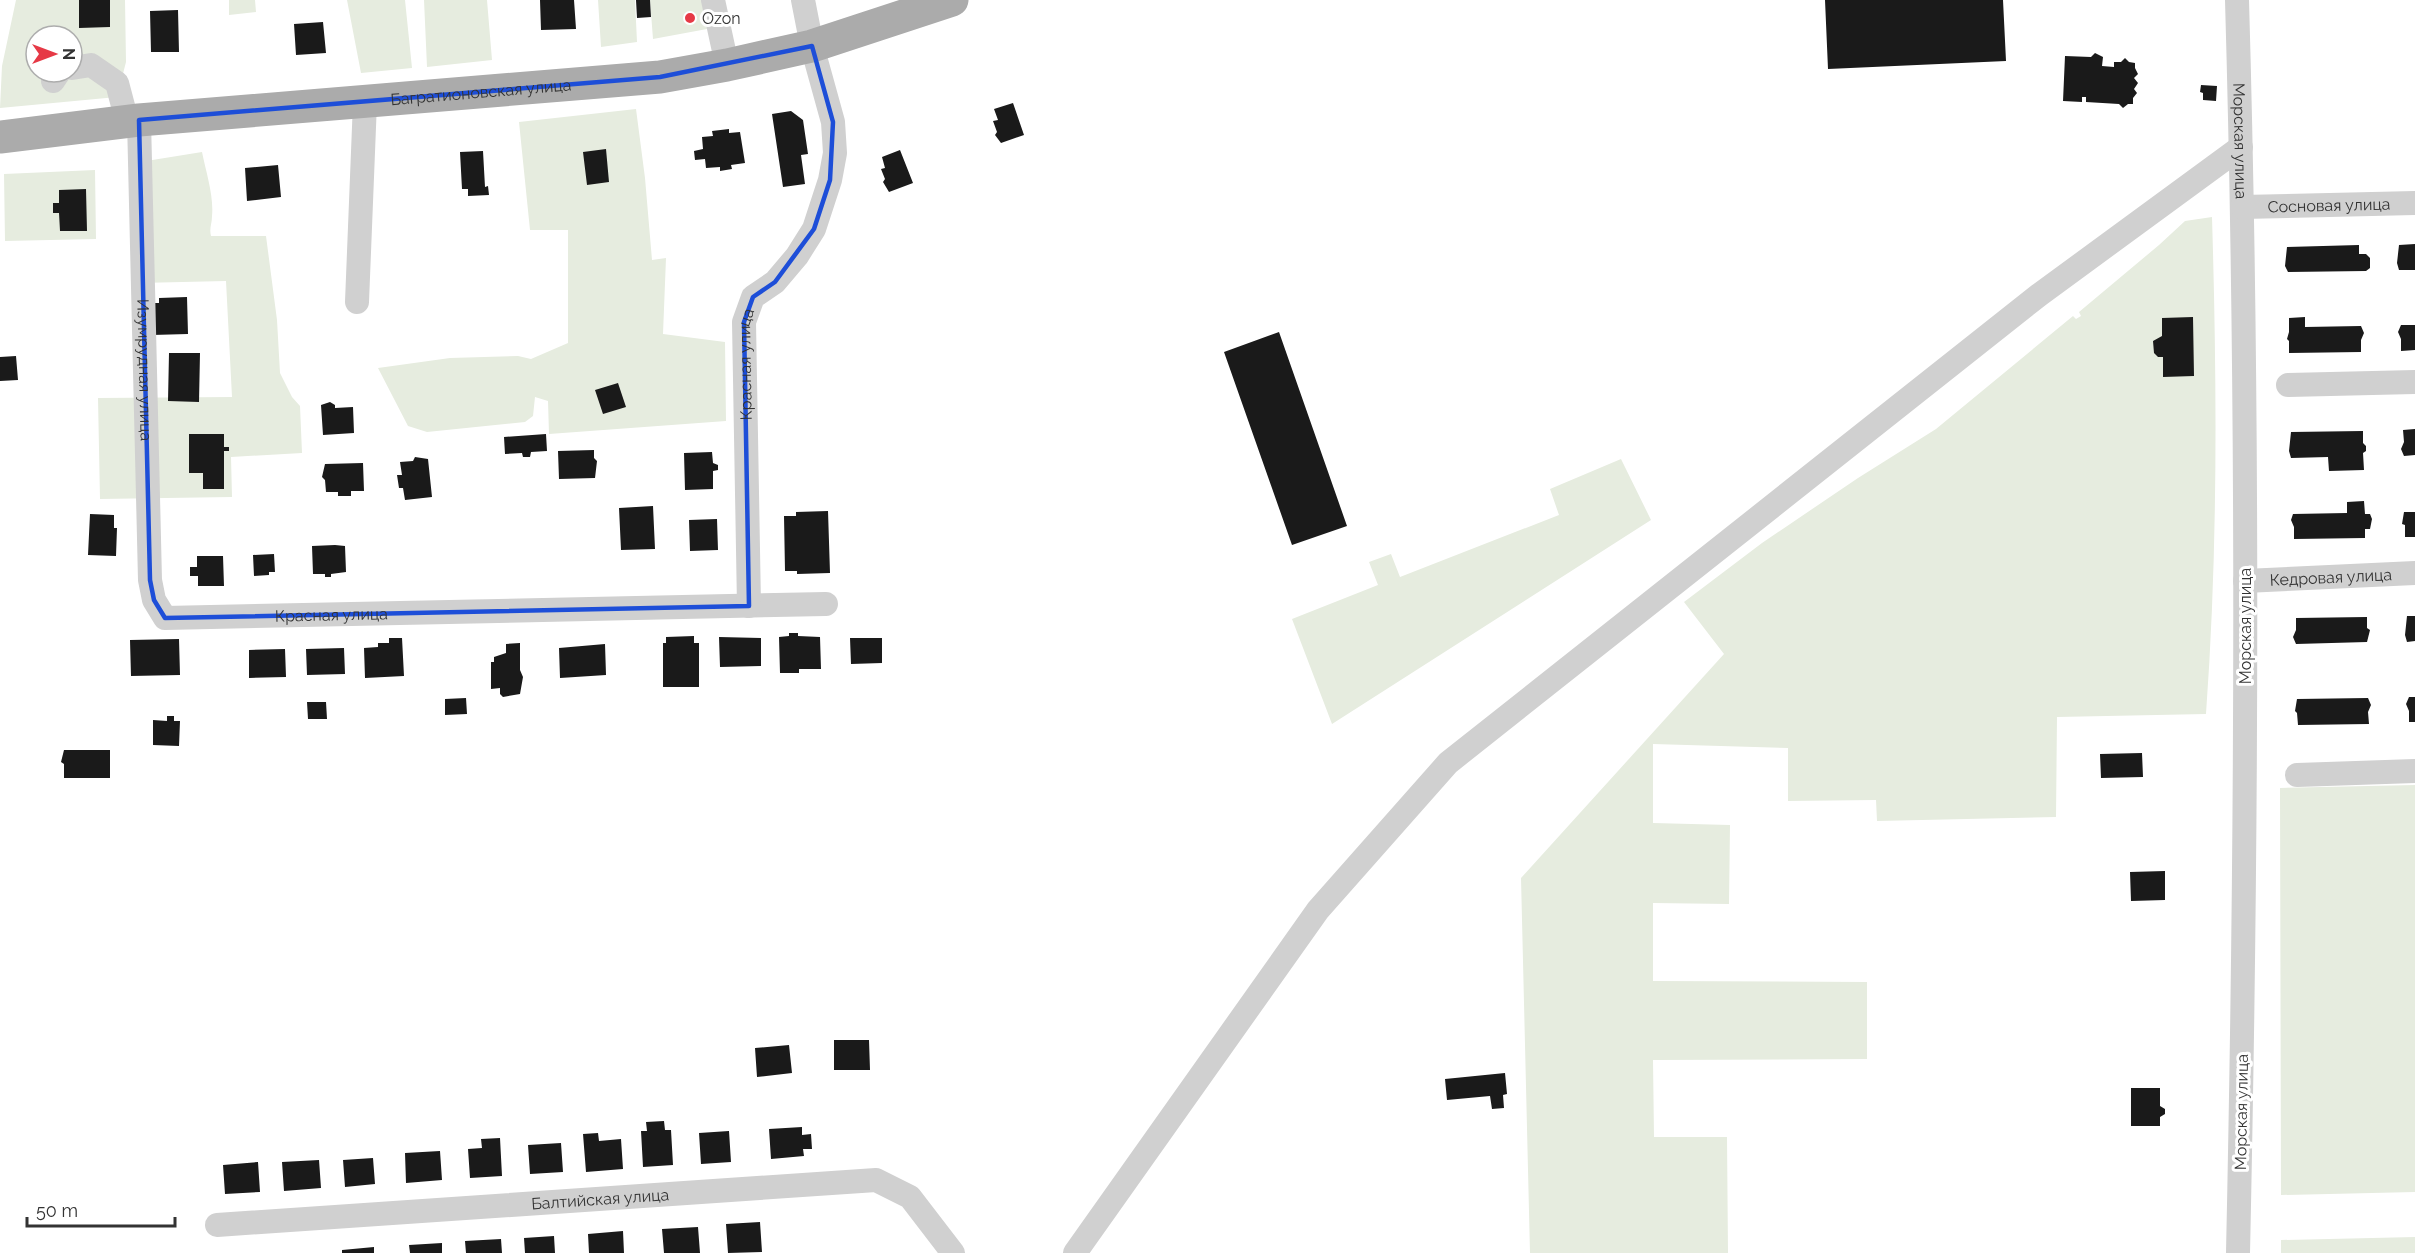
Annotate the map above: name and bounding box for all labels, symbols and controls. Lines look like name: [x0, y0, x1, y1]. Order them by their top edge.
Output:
place label: Ozon: [702, 9, 741, 28]
marker: Ozon: [683, 11, 697, 25]
north arrow: [24, 24, 84, 84]
text: N: [59, 48, 78, 60]
street label: Багратионовская улица: [390, 75, 572, 109]
street label: Морская улица: [2229, 83, 2251, 199]
street label: Сосновая улица: [2267, 195, 2391, 216]
street label: Изумрудная улица: [133, 299, 156, 441]
street label: Красная улица: [734, 305, 758, 421]
street label: Кедровая улица: [2269, 565, 2392, 590]
street label: Морская улица: [2236, 568, 2255, 684]
street label: Красная улица: [275, 604, 388, 626]
street label: Морская улица: [2231, 1054, 2252, 1170]
street label: Балтийская улица: [531, 1185, 670, 1214]
scale bar: [27, 1190, 176, 1228]
text: 50 m: [36, 1200, 78, 1221]

